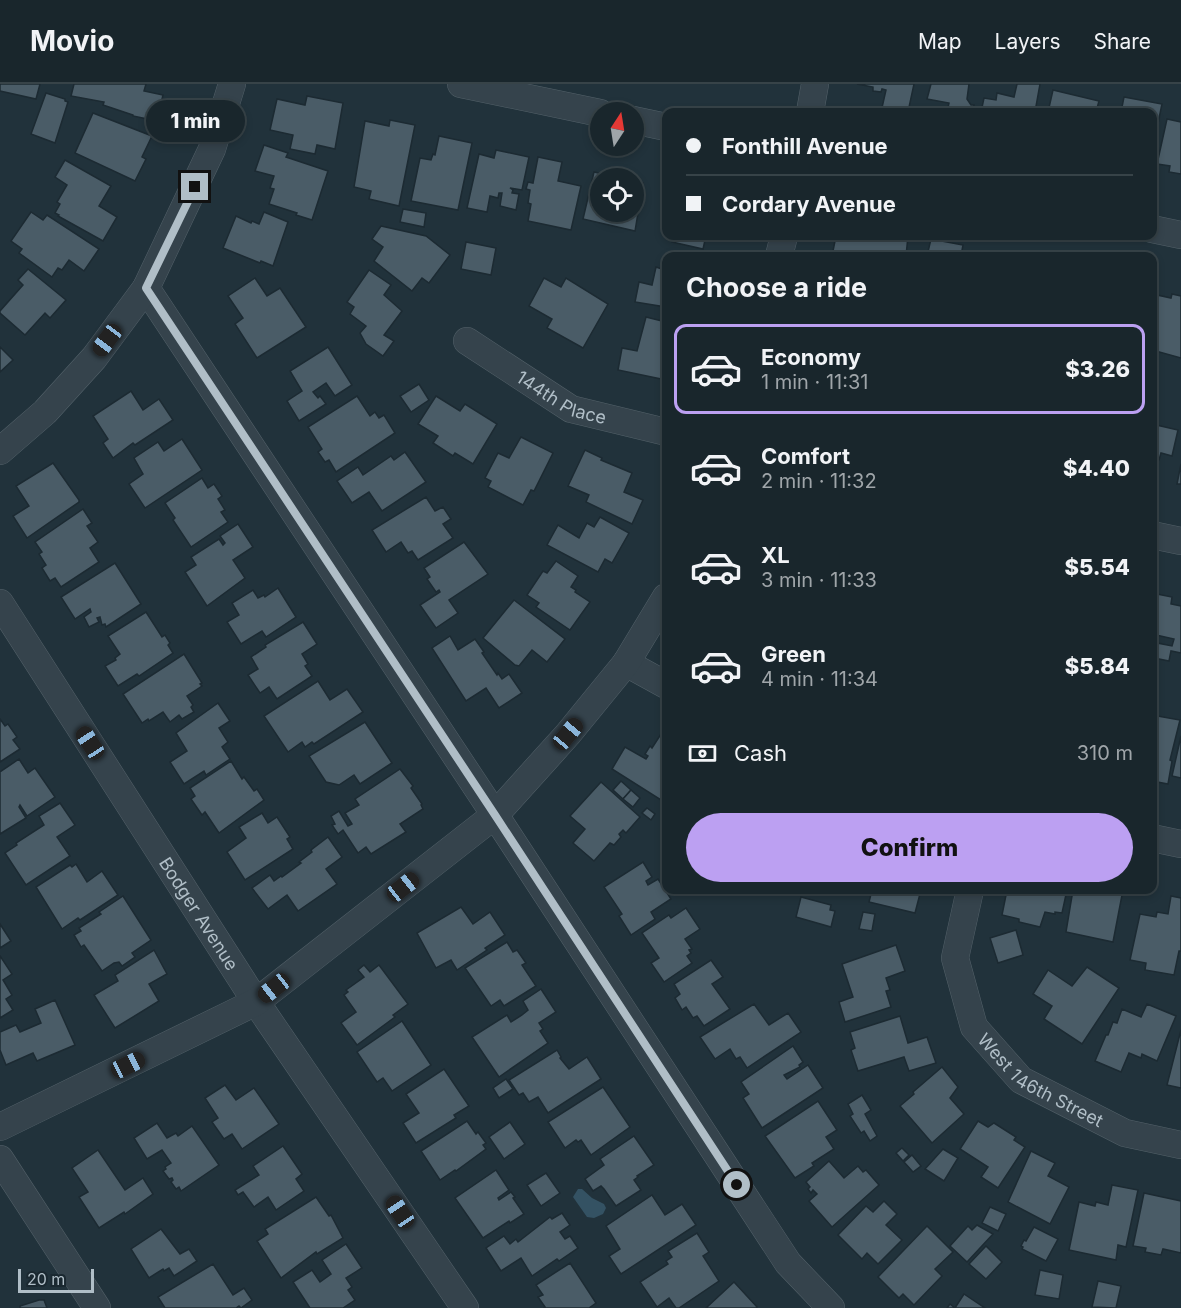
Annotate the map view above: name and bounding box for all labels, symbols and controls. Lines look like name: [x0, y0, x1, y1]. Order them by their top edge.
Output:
text: Movio: [30, 24, 114, 58]
text: Map: [918, 29, 962, 54]
text: Layers: [995, 29, 1061, 54]
text: Share: [1094, 29, 1151, 54]
callout: 1 min: [146, 100, 244, 142]
north arrow: [590, 102, 644, 156]
map controls: [590, 102, 644, 222]
text: 1 min: [170, 109, 221, 133]
text: Fonthill Avenue: [722, 133, 888, 159]
button: locate: [590, 168, 644, 222]
route end: [181, 173, 208, 200]
text: Cordary Avenue: [722, 191, 896, 217]
text: Choose a ride: [686, 271, 867, 304]
car: [89, 320, 125, 360]
icon: car: [689, 342, 743, 396]
text: Economy: [761, 344, 861, 370]
text: $3.26: [1065, 356, 1130, 382]
street label: 144th Place: [513, 366, 609, 428]
text: 1 min · 11:31: [761, 370, 868, 394]
icon: car: [689, 441, 743, 495]
text: Comfort: [761, 443, 850, 469]
text: $4.40: [1063, 455, 1130, 481]
text: 2 min · 11:32: [761, 469, 877, 493]
icon: car: [689, 540, 743, 594]
text: XL: [761, 542, 790, 568]
text: $5.54: [1064, 554, 1130, 580]
text: 3 min · 11:33: [761, 568, 877, 592]
icon: car: [689, 639, 743, 693]
text: Green: [761, 641, 826, 667]
text: $5.84: [1065, 653, 1130, 679]
text: 4 min · 11:34: [761, 667, 878, 691]
car: [550, 714, 586, 754]
car: [73, 723, 107, 763]
icon: cash: [686, 737, 719, 770]
text: Cash: [734, 740, 787, 766]
text: 310 m: [1077, 741, 1133, 765]
button: Confirm: [686, 813, 1133, 882]
street label: Bodger Avenue: [155, 853, 243, 974]
car: [383, 869, 423, 905]
car: [254, 970, 294, 1006]
street label: West 146th Street: [974, 1029, 1107, 1131]
car: [108, 1049, 148, 1081]
route start: [723, 1171, 750, 1198]
car: [382, 1192, 418, 1232]
scale bar: [18, 1266, 94, 1294]
text: 20 m: [27, 1269, 65, 1289]

